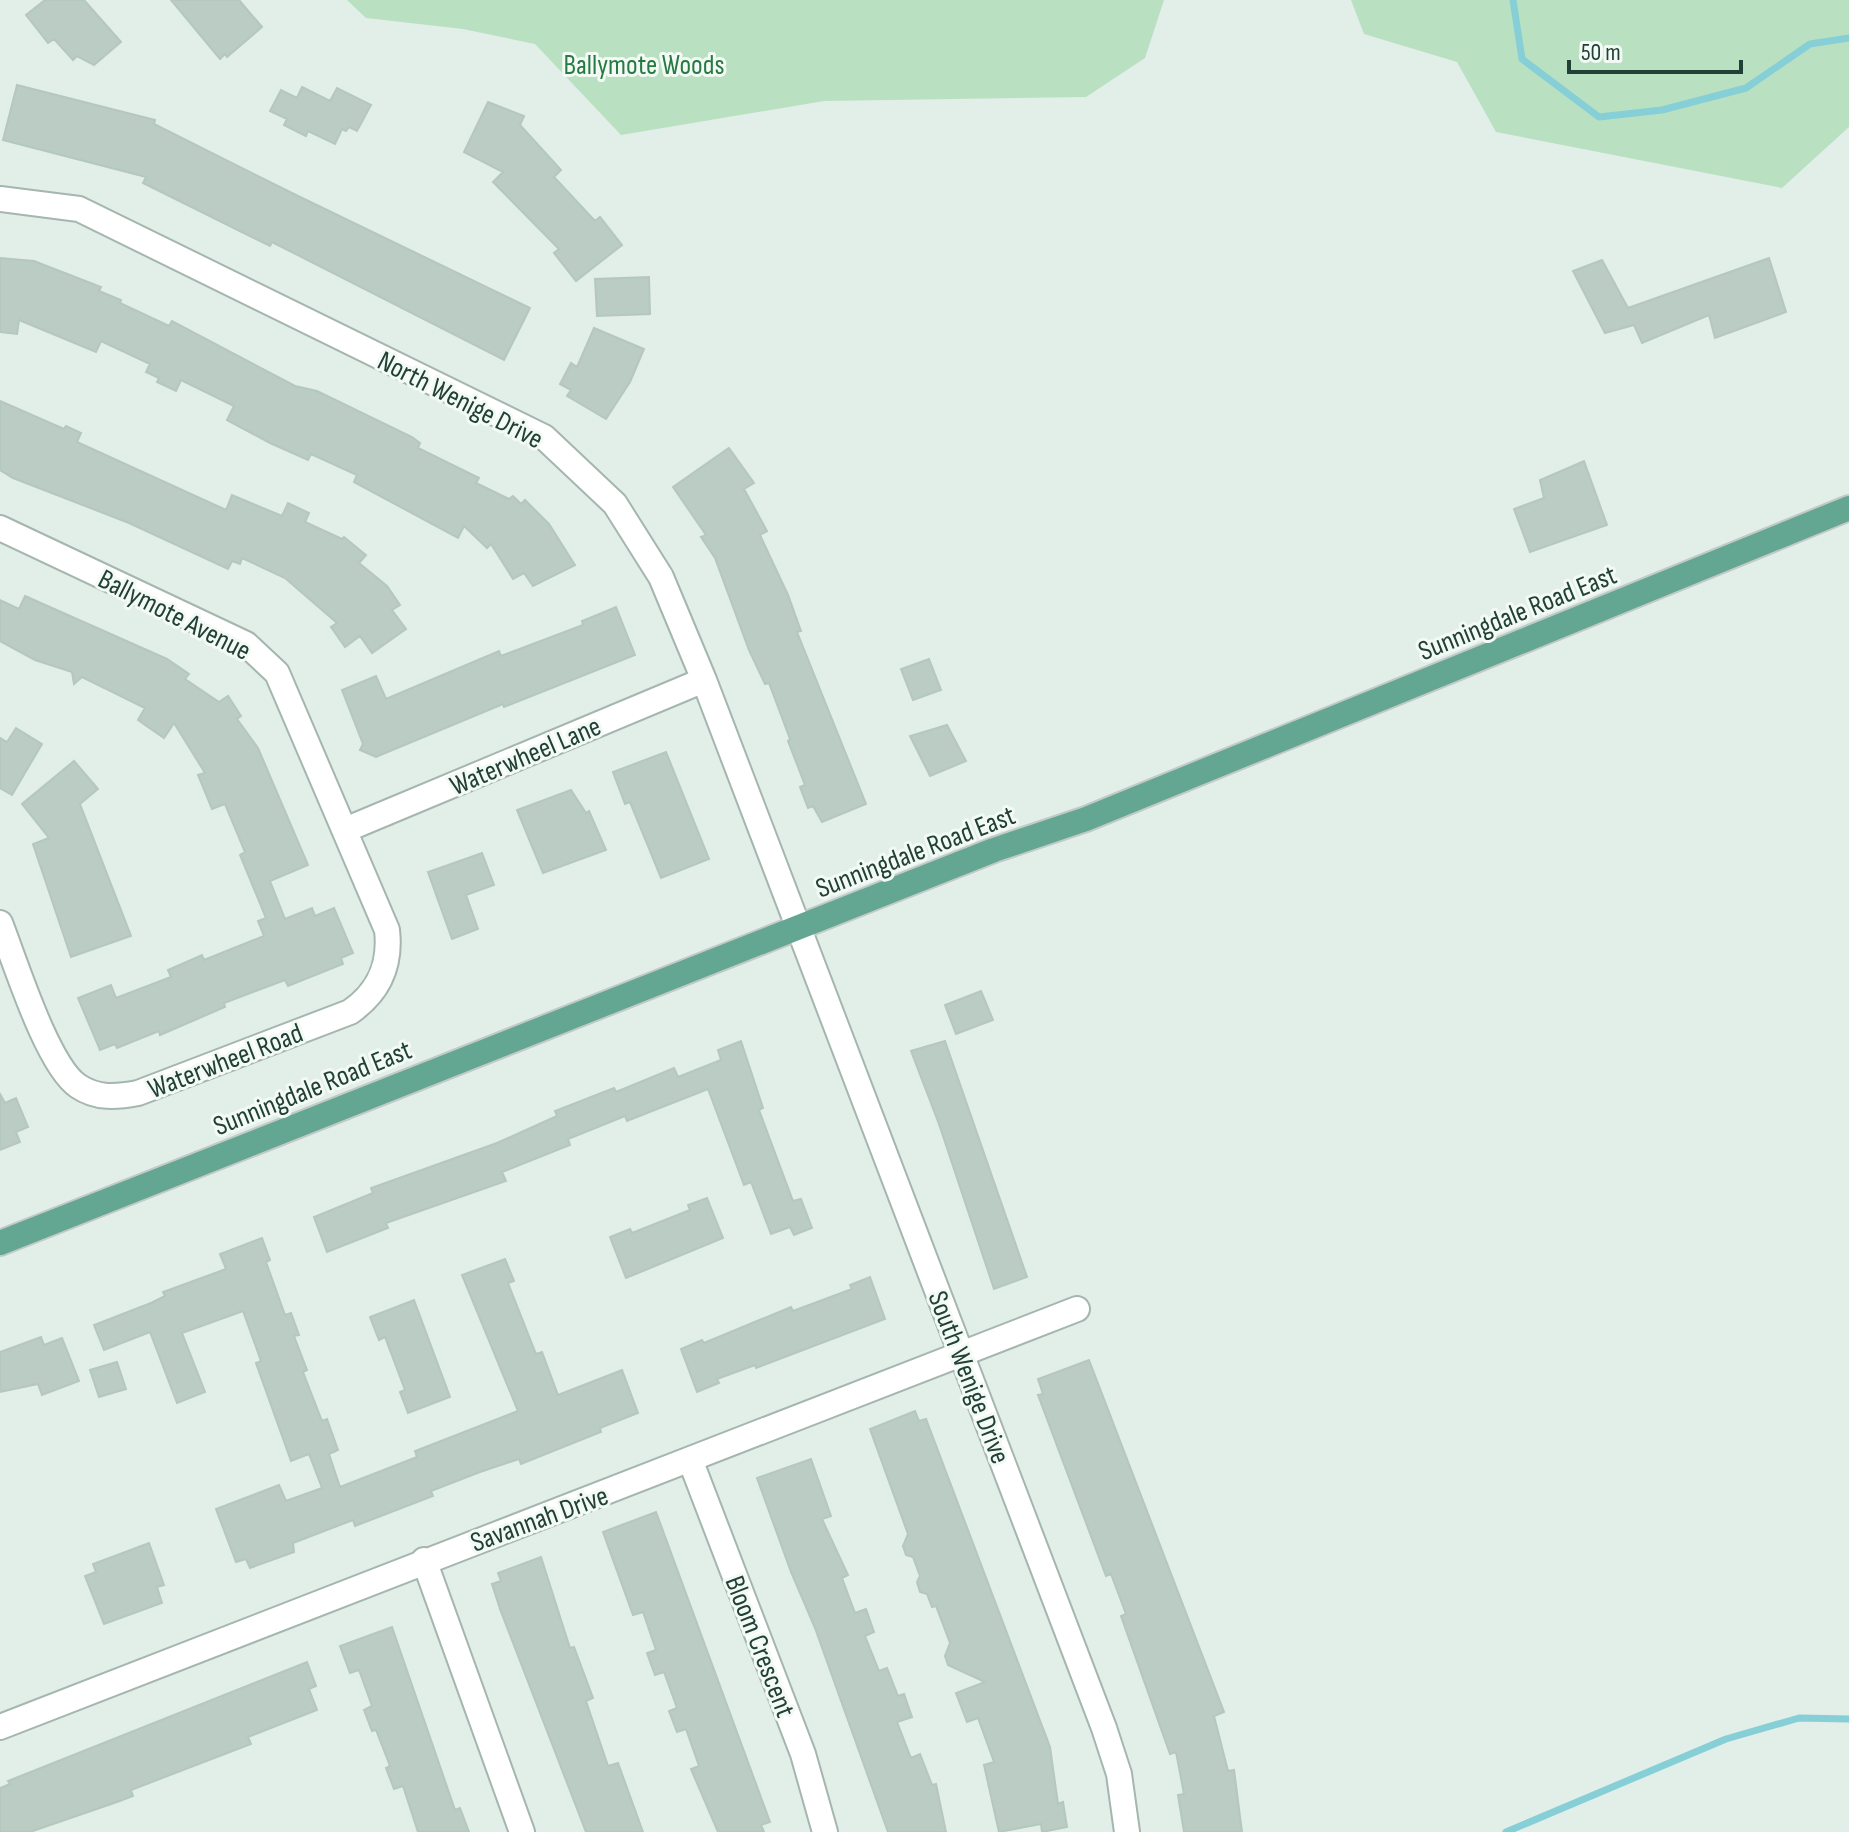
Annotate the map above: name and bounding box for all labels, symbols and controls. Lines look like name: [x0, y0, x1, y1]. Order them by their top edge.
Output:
scale bar: [1569, 24, 1741, 74]
text: 50 m: [1581, 38, 1621, 67]
park label: Ballymote Woods: [564, 49, 724, 82]
street label: North Wenige Drive: [372, 345, 548, 456]
street label: Sunningdale Road East: [1414, 559, 1622, 668]
street label: Ballymote Avenue: [93, 563, 256, 668]
street label: Waterwheel Lane: [445, 710, 606, 803]
street label: Sunningdale Road East: [811, 799, 1020, 906]
street label: Waterwheel Road: [144, 1017, 307, 1106]
street label: Sunningdale Road East: [209, 1034, 417, 1143]
street label: South Wenige Drive: [921, 1287, 1017, 1468]
street label: Savannah Drive: [466, 1479, 613, 1560]
street label: Bloom Crescent: [718, 1571, 802, 1722]

